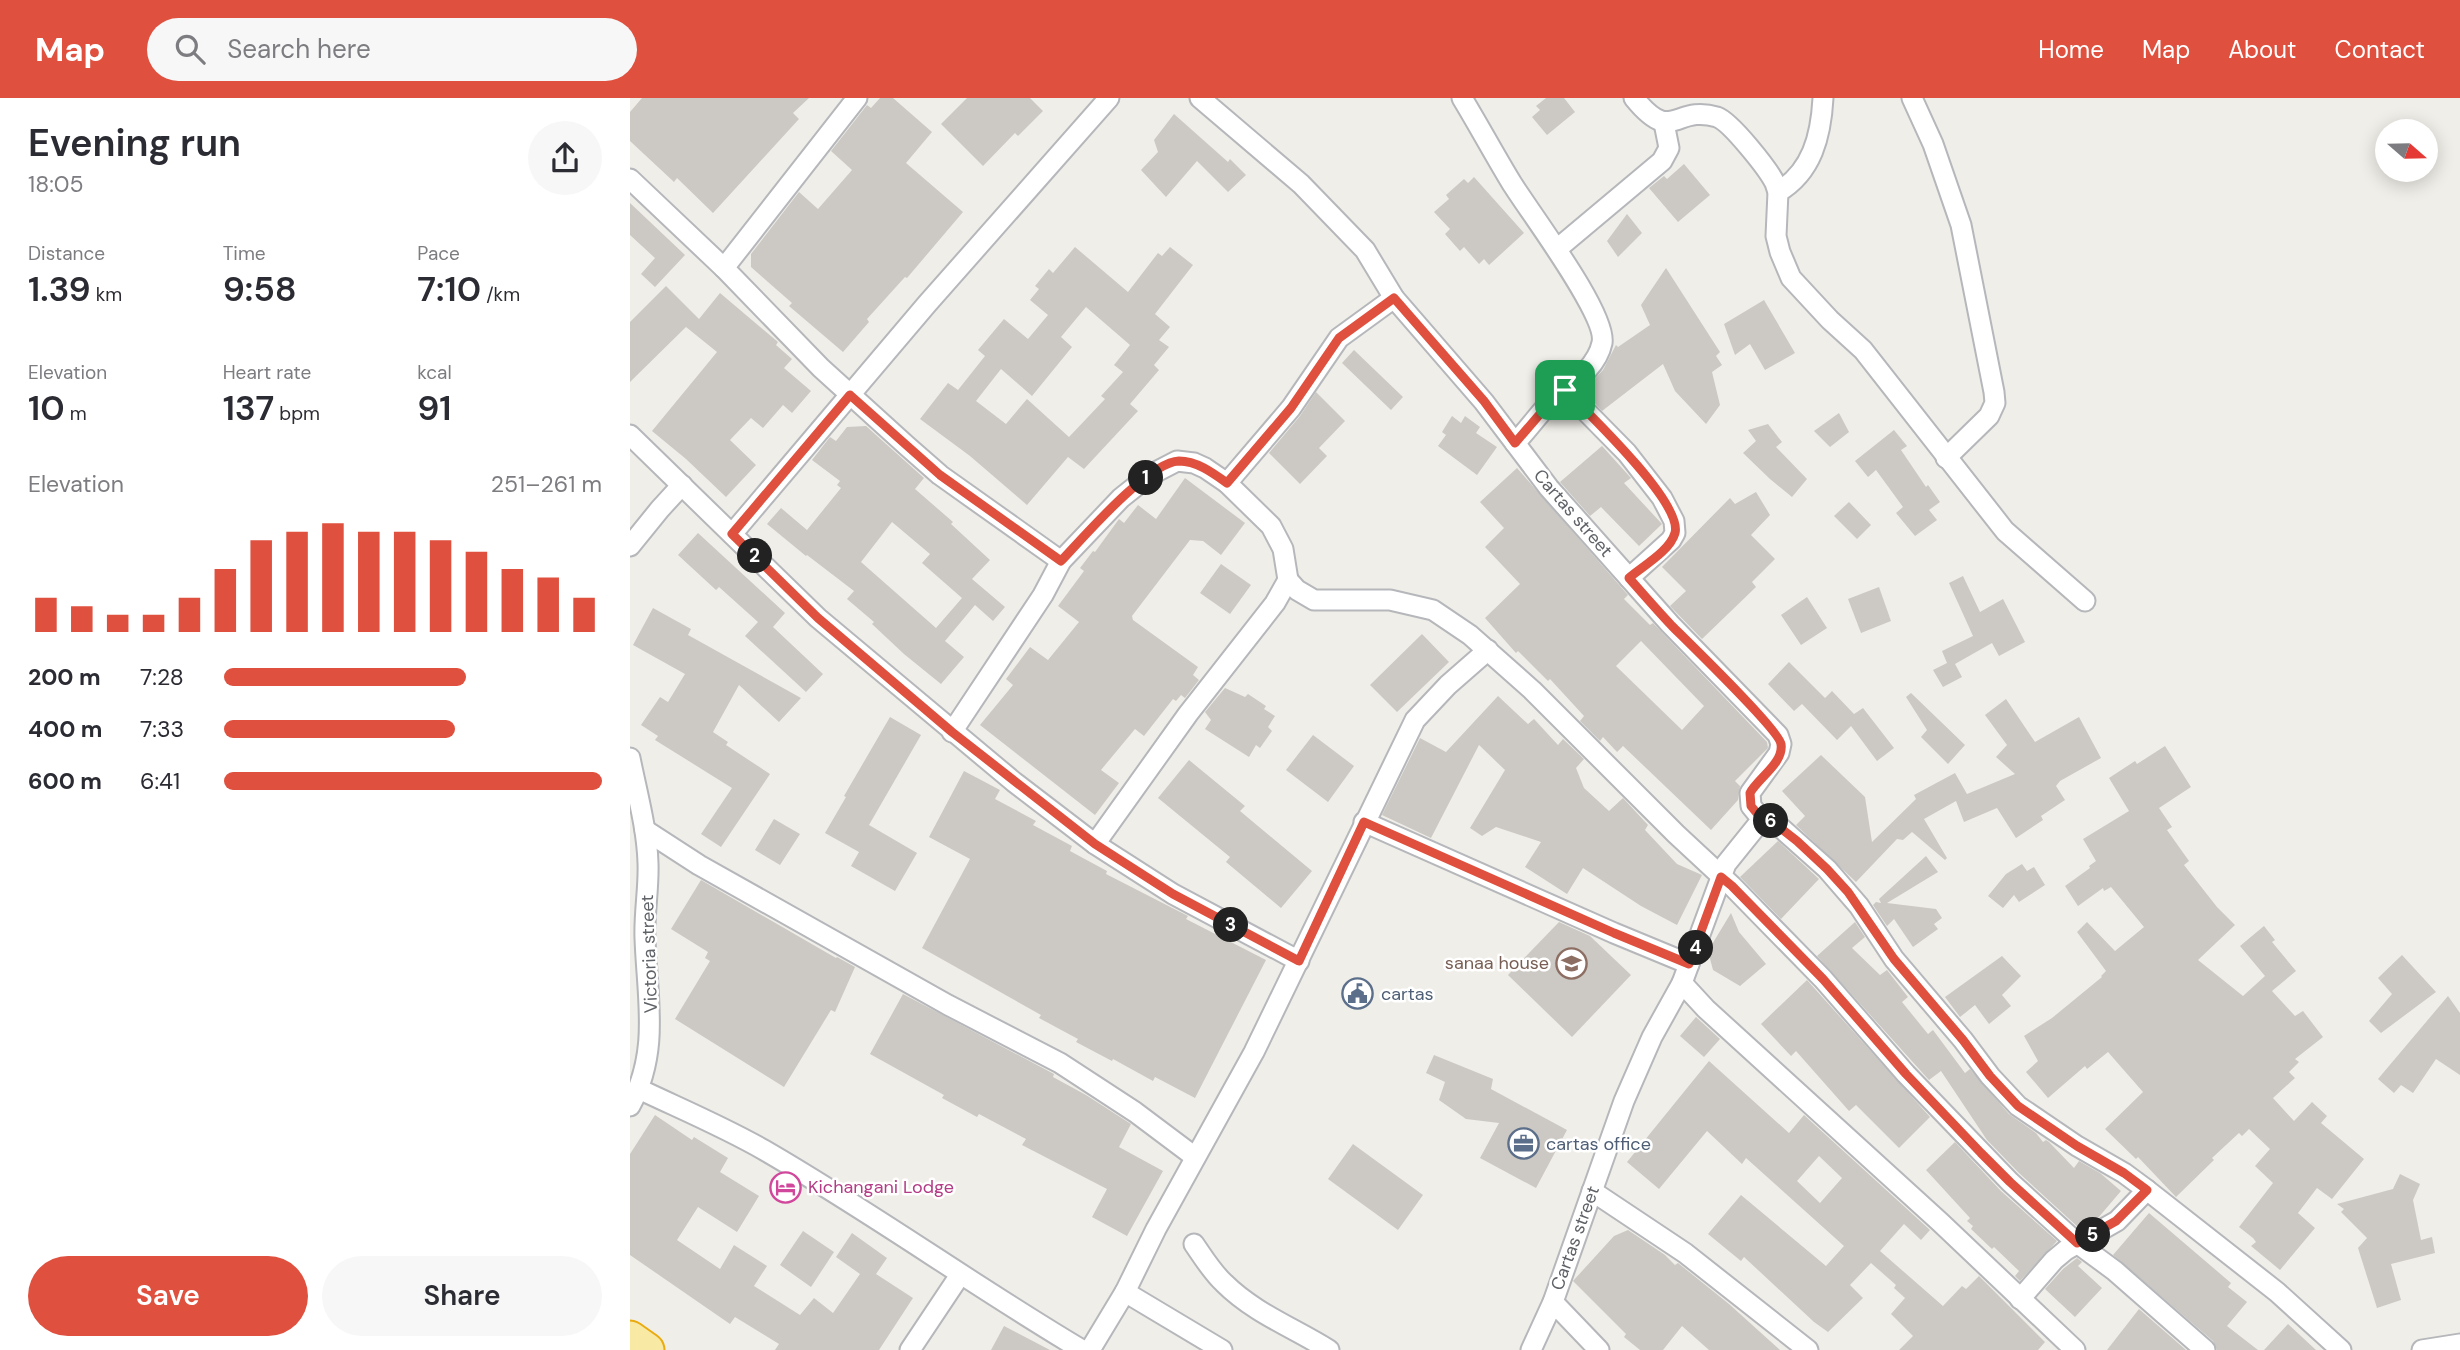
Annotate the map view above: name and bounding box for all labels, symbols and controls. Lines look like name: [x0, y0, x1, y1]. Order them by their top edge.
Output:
search box: [147, 18, 637, 81]
text: Map: [35, 28, 105, 71]
icon: search: [171, 30, 209, 68]
text: Search here: [227, 32, 371, 66]
text: Home: [2038, 34, 2104, 65]
text: Map: [2142, 34, 2190, 65]
text: About: [2228, 34, 2297, 65]
text: Contact: [2335, 34, 2425, 65]
text: Evening run: [28, 118, 241, 168]
north arrow: [2375, 119, 2438, 182]
map controls: [2375, 119, 2438, 182]
button: share: [528, 121, 602, 195]
text: 18:05: [28, 169, 84, 199]
text: Distance: [28, 241, 105, 266]
text: Time: [223, 241, 266, 266]
text: Pace: [417, 241, 460, 266]
text: 1.39: [28, 266, 91, 312]
text: 9:58: [223, 266, 297, 312]
text: 7:10: [417, 266, 481, 312]
text: km: [91, 282, 122, 307]
text: /km: [481, 282, 520, 307]
text: Elevation: [28, 360, 107, 385]
text: Heart rate: [223, 360, 311, 385]
text: kcal: [417, 360, 452, 385]
pin: [1535, 360, 1595, 420]
icon: arrive: [1546, 371, 1584, 409]
text: 10: [28, 385, 65, 431]
text: 137: [223, 385, 274, 431]
text: 91: [417, 385, 451, 431]
text: m: [65, 401, 87, 426]
text: bpm: [274, 401, 320, 426]
pin: 1: [1128, 460, 1164, 496]
street label: Cartas street: [1528, 464, 1618, 562]
text: 1: [1142, 465, 1149, 490]
text: Elevation: [28, 469, 124, 499]
text: 251–261 m: [491, 469, 602, 499]
pin: 2: [738, 538, 772, 574]
text: 2: [749, 543, 760, 568]
text: 200 m: [28, 662, 101, 692]
text: 7:28: [140, 662, 184, 692]
text: 400 m: [28, 714, 102, 744]
text: 7:33: [140, 714, 184, 744]
text: 600 m: [28, 766, 102, 796]
text: 6:41: [140, 766, 180, 796]
pin: 6: [1754, 804, 1788, 838]
text: 6: [1764, 808, 1777, 833]
street label: Victoria street: [635, 894, 663, 1014]
pin: 3: [1214, 908, 1248, 942]
text: 3: [1225, 912, 1236, 937]
pin: 4: [1678, 930, 1714, 966]
text: 4: [1689, 935, 1702, 960]
school or university icon: sanaa house: [1555, 946, 1589, 980]
place label: sanaa house: [1445, 951, 1549, 975]
public building icon: cartas: [1341, 977, 1375, 1011]
place label: cartas: [1381, 982, 1434, 1006]
office icon: cartas office: [1506, 1127, 1540, 1161]
place label: cartas office: [1546, 1132, 1651, 1156]
hotel icon: Kichangani Lodge: [768, 1170, 802, 1204]
place label: Kichangani Lodge: [808, 1175, 954, 1199]
street label: Cartas street: [1545, 1183, 1605, 1293]
pin: 5: [2076, 1218, 2110, 1252]
text: 5: [2087, 1222, 2098, 1247]
button: Save: [28, 1256, 308, 1336]
button: Share: [322, 1256, 602, 1336]

